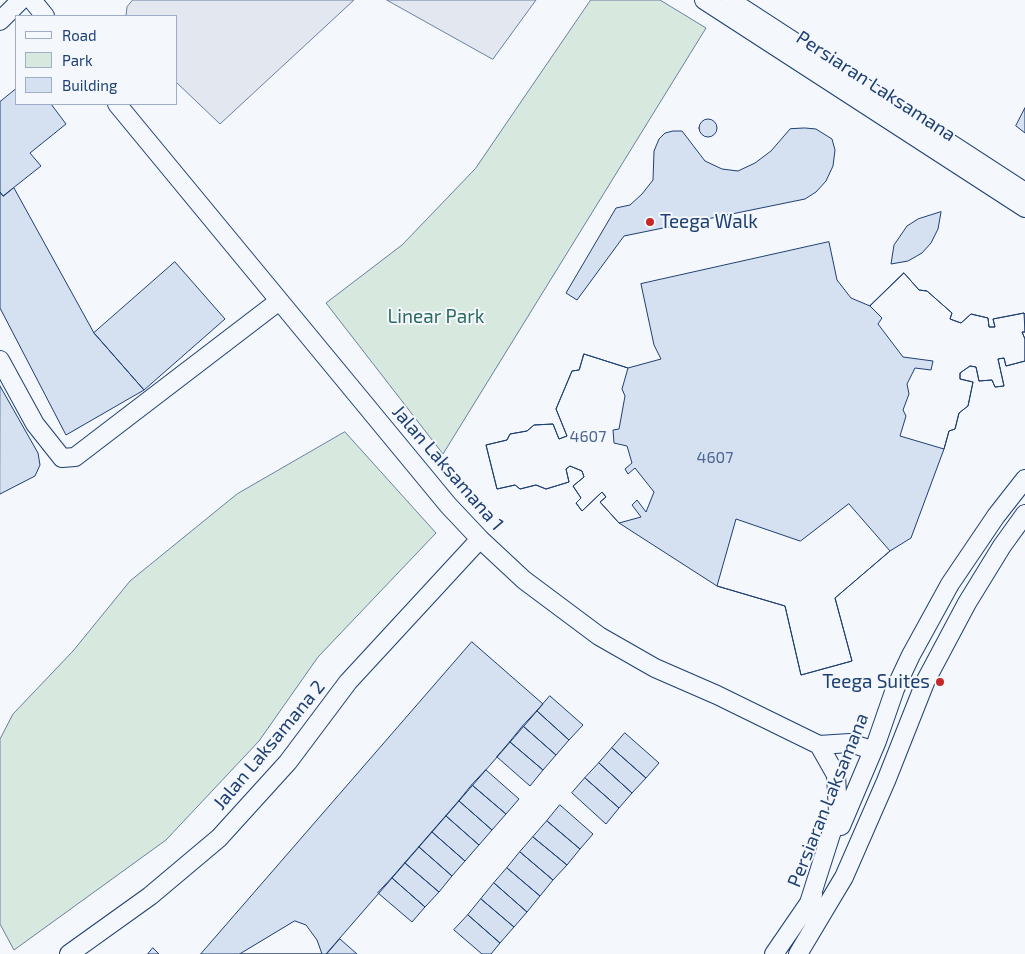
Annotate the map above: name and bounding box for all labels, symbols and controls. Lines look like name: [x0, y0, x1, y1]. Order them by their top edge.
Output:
legend: [15, 15, 178, 105]
text: Road: [62, 26, 97, 44]
street label: Persiaran Laksamana: [792, 26, 960, 146]
text: Park: [62, 51, 93, 69]
text: Building: [62, 76, 117, 94]
place label: Teega Walk: [660, 211, 758, 233]
marker: Teega Walk: [644, 216, 656, 228]
park label: Linear Park: [388, 306, 484, 328]
street label: Jalan Laksamana 1: [387, 401, 509, 535]
house number: 4607: [570, 427, 606, 447]
house number: 4607: [697, 448, 733, 468]
place label: Teega Suites: [822, 671, 930, 693]
street label: Jalan Laksamana 2: [208, 676, 330, 814]
marker: Teega Suites: [934, 676, 946, 688]
street label: Persiaran Laksamana: [783, 710, 873, 890]

